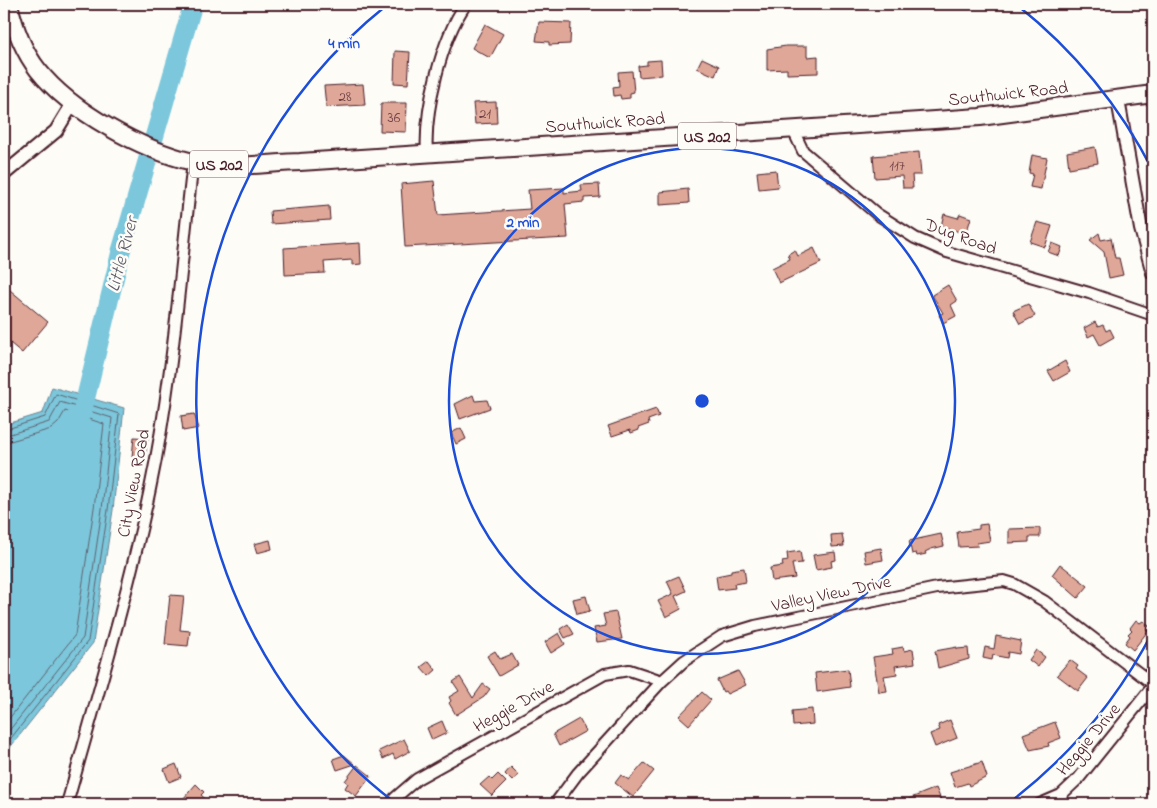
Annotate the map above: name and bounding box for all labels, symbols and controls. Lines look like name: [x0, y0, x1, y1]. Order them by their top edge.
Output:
text: 4 min: [327, 33, 360, 55]
street label: Southwick Road: [947, 76, 1069, 114]
house number: 28: [338, 86, 352, 108]
house number: 21: [479, 103, 491, 125]
house number: 36: [388, 107, 401, 129]
street label: Southwick Road: [544, 107, 666, 141]
road number: US 202: [678, 122, 736, 150]
road number: US 202: [190, 150, 248, 178]
house number: 117: [889, 155, 905, 177]
water label: Little River: [101, 212, 147, 295]
text: 2 min: [506, 212, 540, 234]
street label: Dug Road: [919, 212, 1000, 264]
centre of rings: [693, 392, 711, 410]
street label: City View Road: [112, 427, 158, 540]
street label: Valley View Drive: [768, 569, 894, 620]
street label: Heggie Drive: [469, 675, 560, 741]
street label: Heggie Drive: [1051, 697, 1129, 783]

